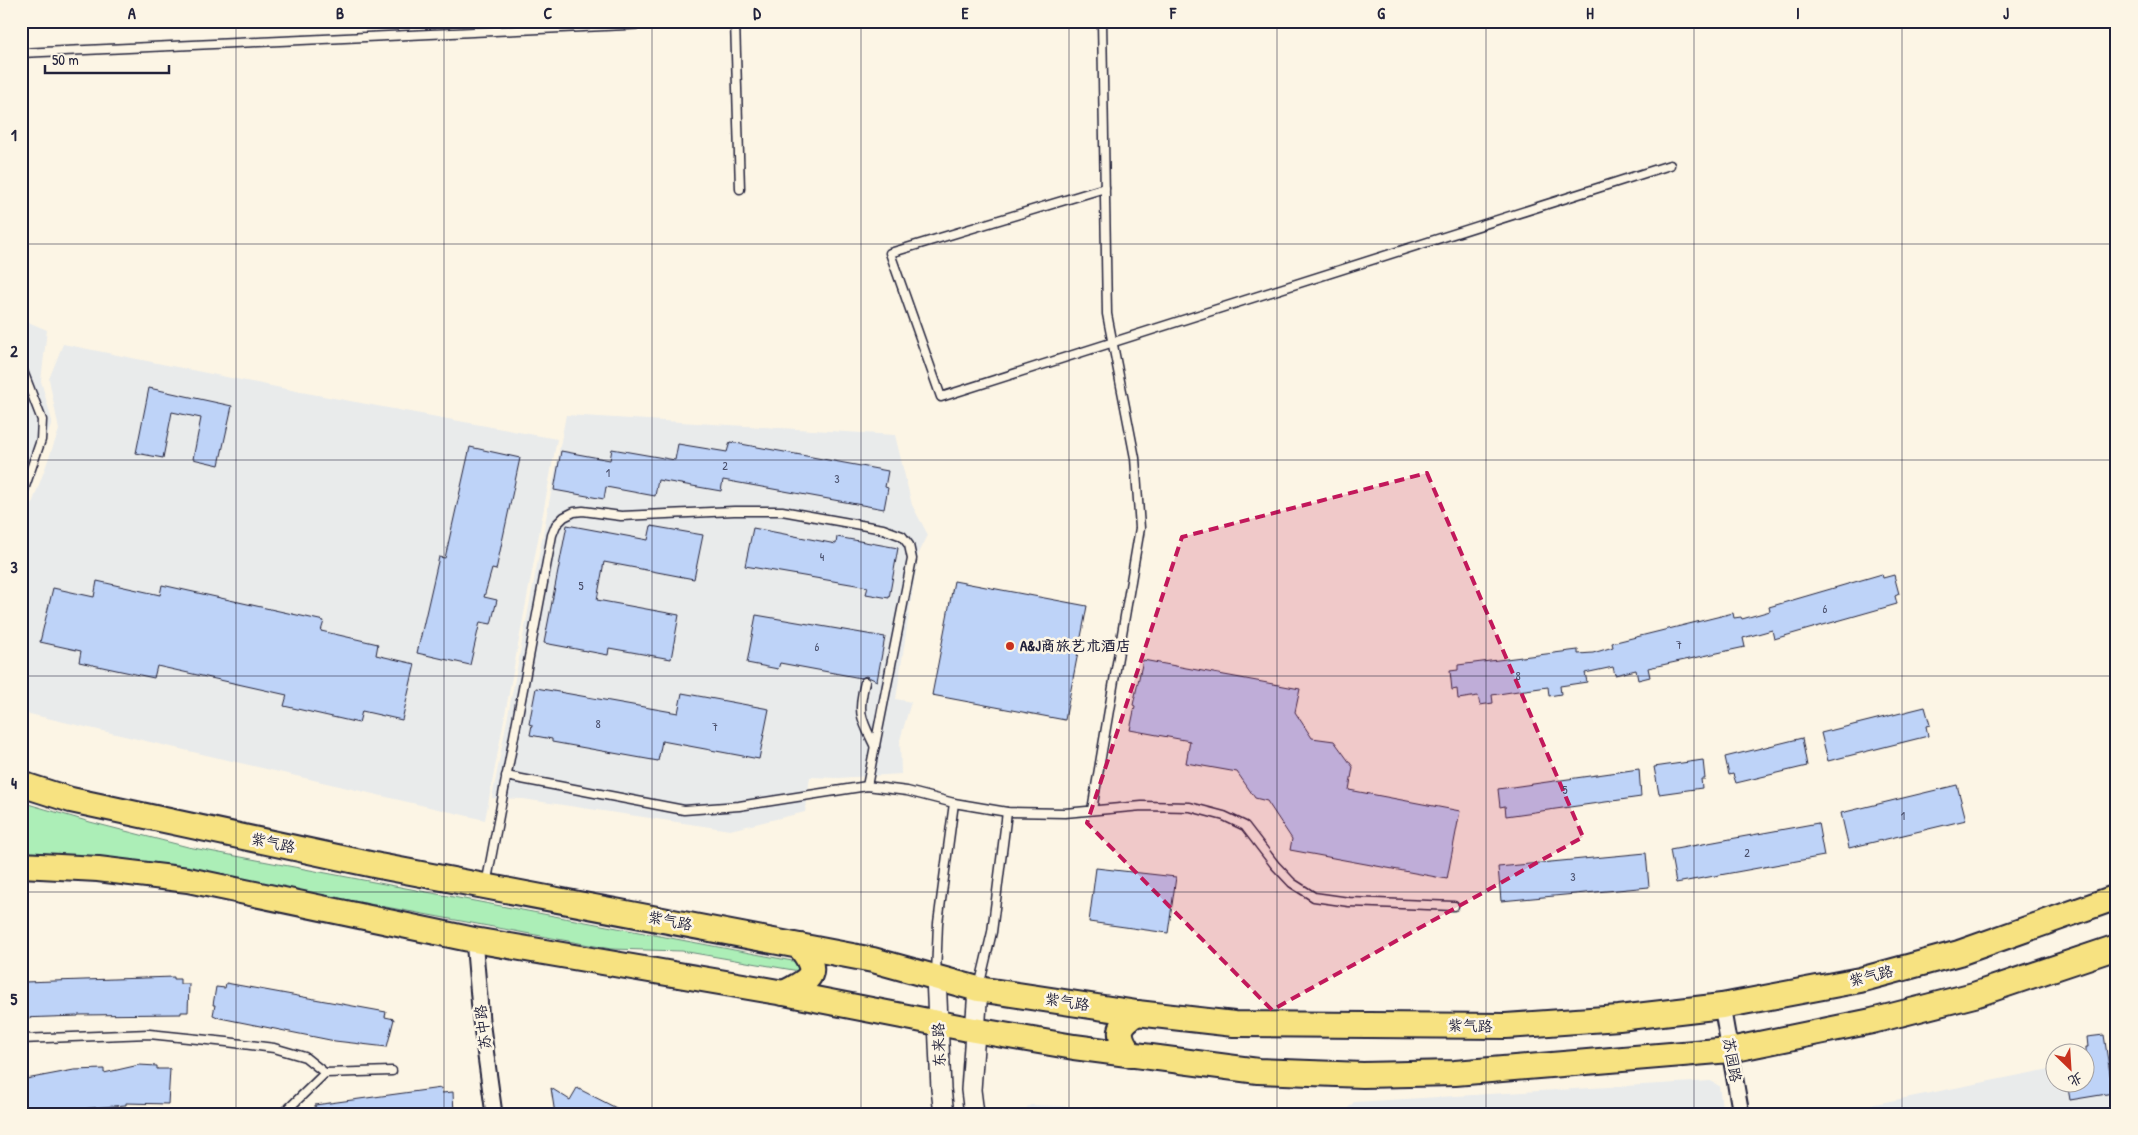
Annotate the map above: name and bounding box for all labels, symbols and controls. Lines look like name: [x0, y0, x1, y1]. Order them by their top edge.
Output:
text: A: [128, 2, 136, 24]
text: B: [336, 2, 344, 24]
text: C: [544, 2, 553, 24]
text: D: [753, 2, 761, 24]
text: E: [961, 2, 969, 24]
text: F: [1169, 2, 1177, 24]
text: G: [1377, 2, 1385, 24]
text: H: [1586, 2, 1594, 24]
text: I: [1796, 2, 1800, 24]
text: J: [2003, 2, 2009, 24]
scale bar: [45, 42, 169, 74]
text: 50 m: [52, 49, 79, 70]
text: 1: [11, 124, 17, 146]
text: 2: [10, 340, 18, 362]
house number: 2: [722, 457, 728, 474]
house number: 1: [606, 464, 610, 481]
house number: 3: [834, 470, 840, 487]
house number: 4: [820, 548, 825, 565]
text: 3: [10, 556, 18, 578]
house number: 5: [578, 577, 584, 594]
house number: 6: [1823, 600, 1828, 617]
place label: A&J商旅艺术酒店: [1020, 635, 1131, 656]
house number: 7: [1676, 636, 1682, 653]
house number: 6: [815, 638, 820, 655]
marker: A&J商旅艺术酒店: [1004, 640, 1016, 652]
house number: 8: [1515, 667, 1521, 684]
house number: 8: [595, 715, 601, 732]
house number: 7: [712, 718, 718, 735]
text: 4: [11, 772, 17, 794]
house number: 5: [1562, 781, 1568, 798]
house number: 1: [1901, 807, 1905, 824]
street label: 紫气路: [249, 828, 297, 857]
house number: 2: [1744, 844, 1750, 861]
house number: 3: [1570, 868, 1576, 885]
street label: 紫气路: [646, 906, 694, 935]
street label: 紫气路: [1846, 960, 1895, 991]
text: 5: [11, 988, 18, 1010]
street label: 紫气路: [1043, 988, 1091, 1015]
street label: 苏中路: [469, 1003, 496, 1051]
street label: 紫气路: [1447, 1015, 1493, 1036]
street label: 东来路: [927, 1022, 950, 1068]
street label: 苏园路: [1718, 1036, 1747, 1084]
north arrow: [2046, 1042, 2096, 1092]
text: 北: [2065, 1069, 2086, 1092]

